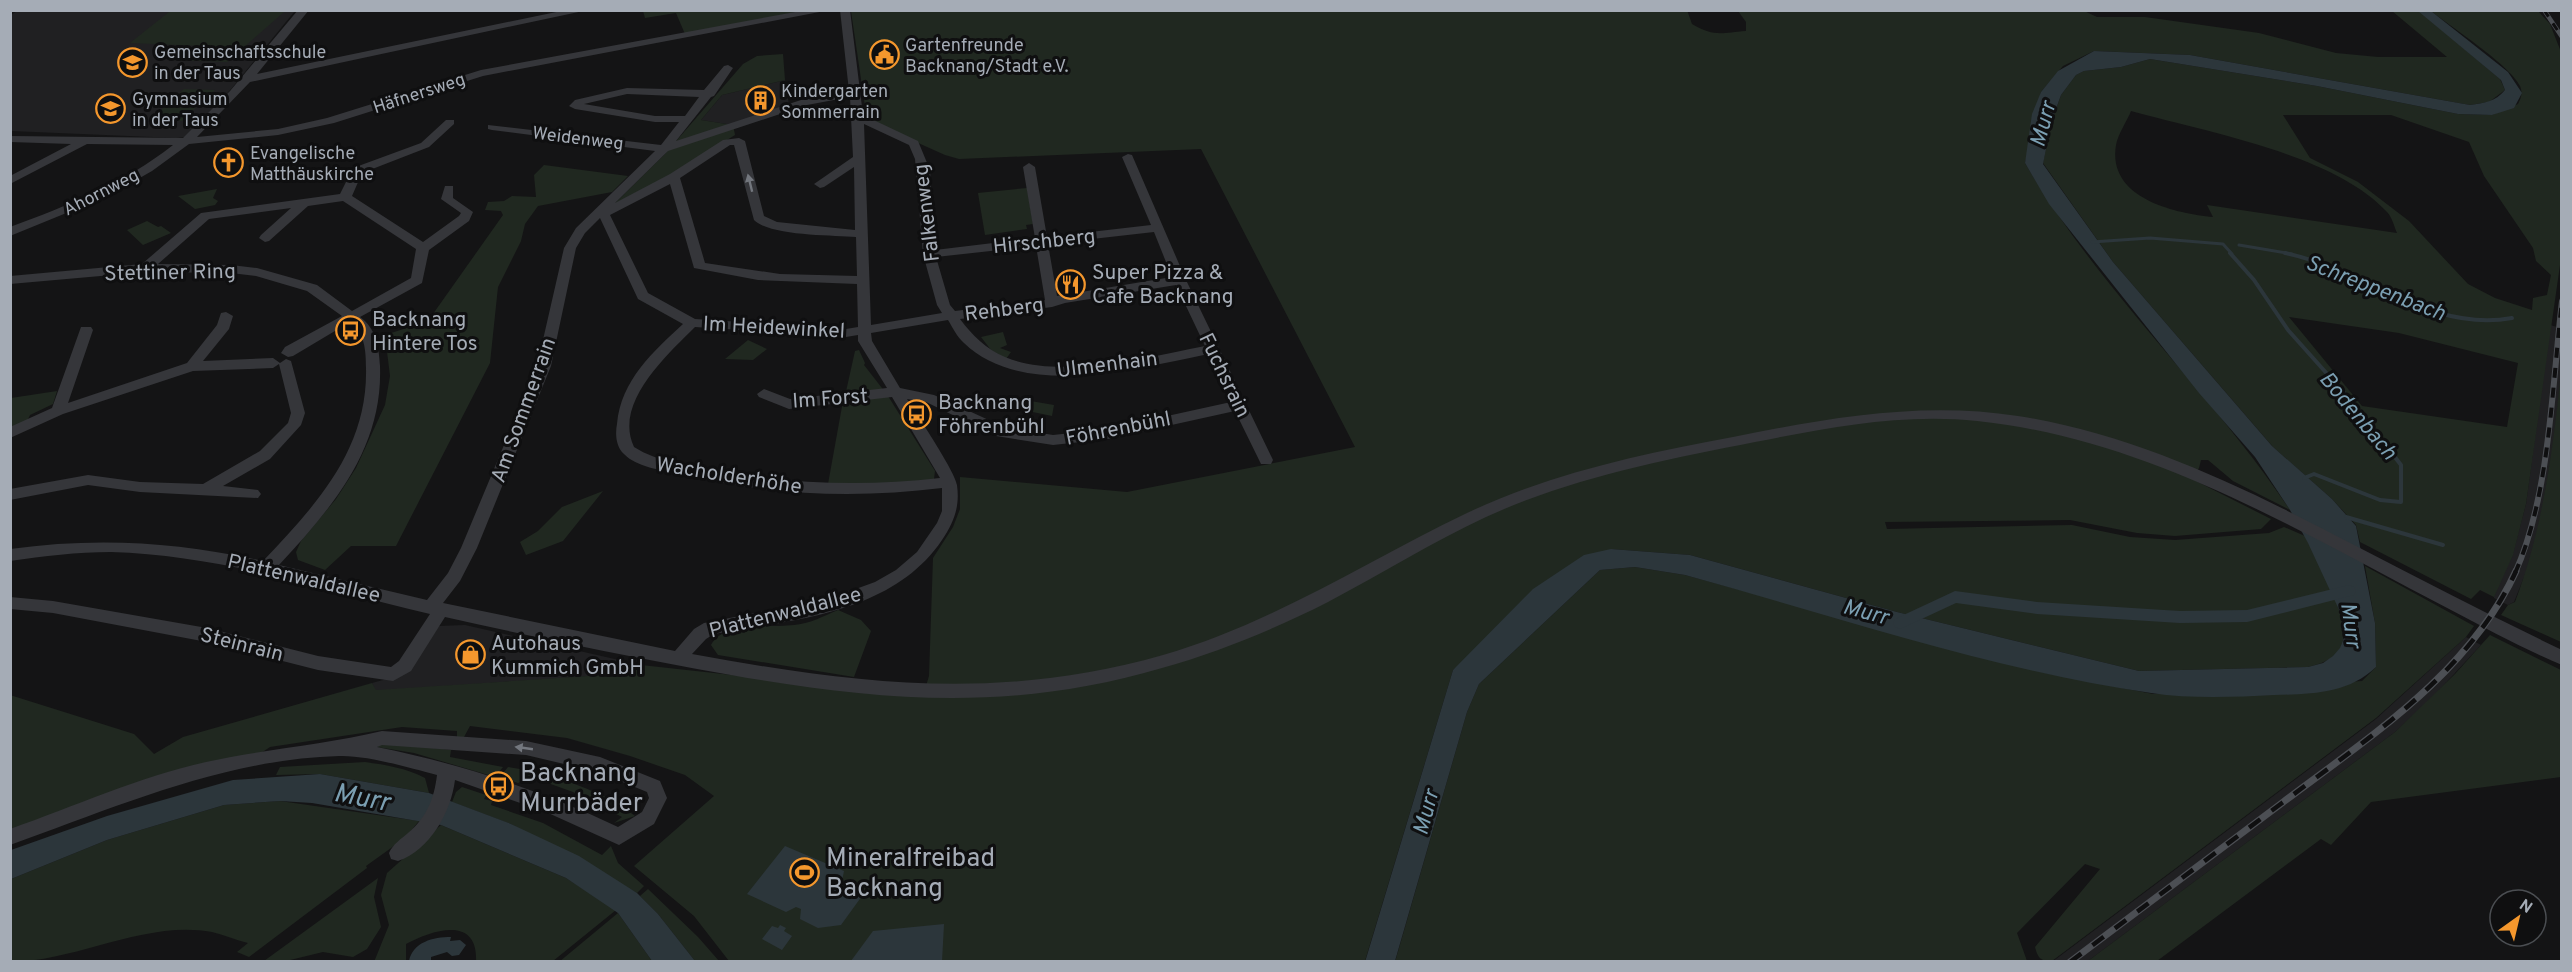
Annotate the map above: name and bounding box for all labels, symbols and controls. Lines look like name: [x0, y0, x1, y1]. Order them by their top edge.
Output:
place label: Gartenfreunde Backnang/Stadt e.V.: [905, 35, 1069, 79]
public building icon: Gartenfreunde Backnang/Stadt e.V.: [868, 39, 900, 71]
place label: Gemeinschaftsschule in der Taus: [154, 42, 326, 86]
school or university icon: Gemeinschaftsschule in der Taus: [117, 46, 149, 78]
street label: Häfnersweg: [370, 69, 469, 120]
place label: Kindergarten Sommerrain: [781, 81, 888, 125]
building icon: Kindergarten Sommerrain: [744, 85, 776, 117]
place label: Gymnasium in der Taus: [132, 89, 227, 133]
school or university icon: Gymnasium in der Taus: [95, 93, 127, 125]
water label: Murr: [2025, 98, 2064, 150]
street label: Weidenweg: [531, 122, 625, 156]
place label: Evangelische Matthäuskirche: [250, 143, 374, 187]
church icon: Evangelische Matthäuskirche: [213, 147, 245, 179]
street label: Falkenweg: [908, 162, 947, 263]
street label: Ahornweg: [60, 164, 144, 222]
one-way arrow: [744, 173, 754, 192]
street label: Hirschberg: [991, 224, 1097, 261]
water label: Schreppenbach: [2301, 250, 2449, 328]
street label: Stettiner Ring: [104, 259, 236, 288]
place label: Super Pizza & Cafe Backnang: [1092, 260, 1234, 311]
restaurant icon: Super Pizza & Cafe Backnang: [1055, 268, 1087, 300]
street label: Rehberg: [963, 292, 1045, 329]
place label: Backnang Hintere Tos: [372, 307, 478, 358]
street label: Im Heidewinkel: [702, 311, 846, 346]
bus stop icon: Backnang Hintere Tos: [335, 315, 367, 347]
street label: Fuchsrain: [1192, 329, 1256, 422]
street label: Am Sommerrain: [486, 334, 563, 487]
street label: Ulmenhain: [1055, 346, 1159, 385]
water label: Bodenbach: [2312, 367, 2402, 466]
street label: Im Forst: [791, 383, 869, 416]
place label: Backnang Föhrenbühl: [938, 390, 1045, 441]
bus stop icon: Backnang Föhrenbühl: [901, 398, 933, 430]
street label: Föhrenbühl: [1063, 406, 1173, 453]
street label: Wacholderhöhe: [654, 452, 804, 501]
street label: Plattenwaldallee: [225, 549, 383, 610]
street label: Plattenwaldallee: [706, 581, 864, 645]
water label: Murr: [1840, 594, 1892, 633]
water label: Murr: [2333, 601, 2366, 651]
street label: Steinrain: [197, 622, 286, 669]
place label: Autohaus Kummich GmbH: [491, 631, 644, 682]
shop icon: Autohaus Kummich GmbH: [454, 639, 486, 671]
one-way arrow: [514, 743, 533, 752]
place label: Backnang Murrbäder: [520, 758, 643, 821]
bus stop icon: Backnang Murrbäder: [483, 771, 515, 803]
water label: Murr: [331, 777, 395, 822]
water label: Murr: [1408, 786, 1447, 838]
place label: Mineralfreibad Backnang: [826, 843, 995, 906]
sports icon: Mineralfreibad Backnang: [789, 856, 821, 888]
north arrow: [2488, 888, 2548, 948]
text: N: [2515, 896, 2536, 919]

